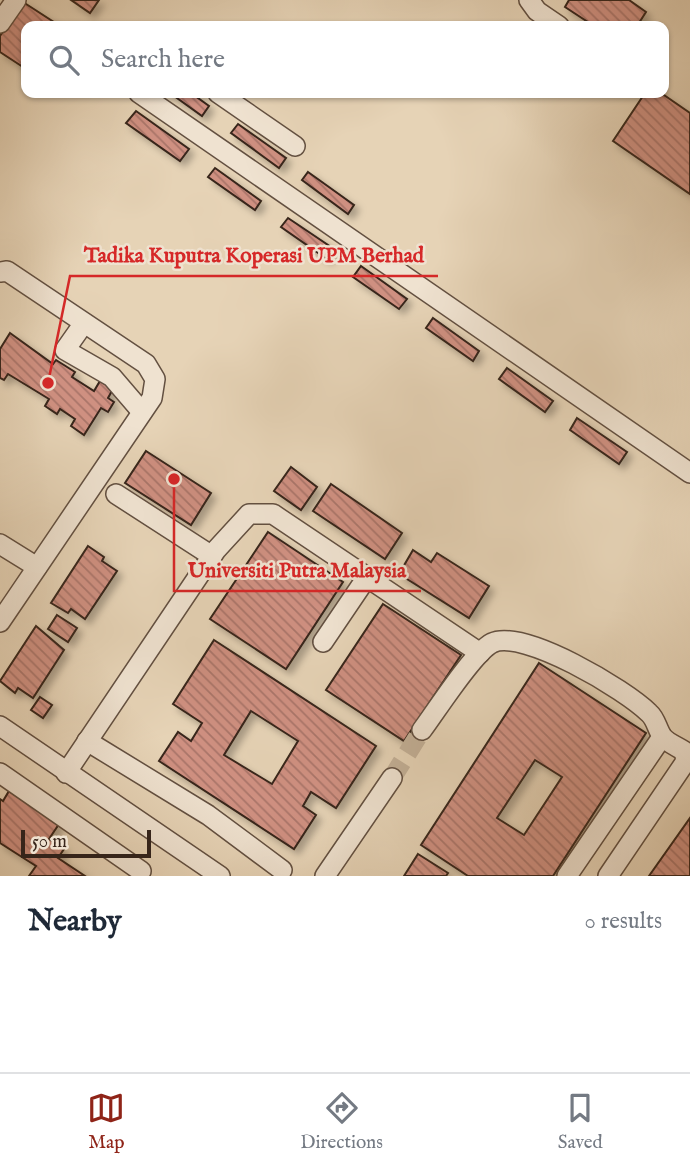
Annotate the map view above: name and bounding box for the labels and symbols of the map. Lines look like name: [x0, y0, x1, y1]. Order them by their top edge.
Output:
callout: Tadika Kuputra Koperasi UPM Berhad: [70, 234, 438, 276]
text: Tadika Kuputra Koperasi UPM Berhad: [83, 243, 425, 270]
callout: Universiti Putra Malaysia: [174, 549, 421, 591]
text: Universiti Putra Malaysia: [187, 558, 407, 585]
scale bar: [21, 827, 150, 859]

